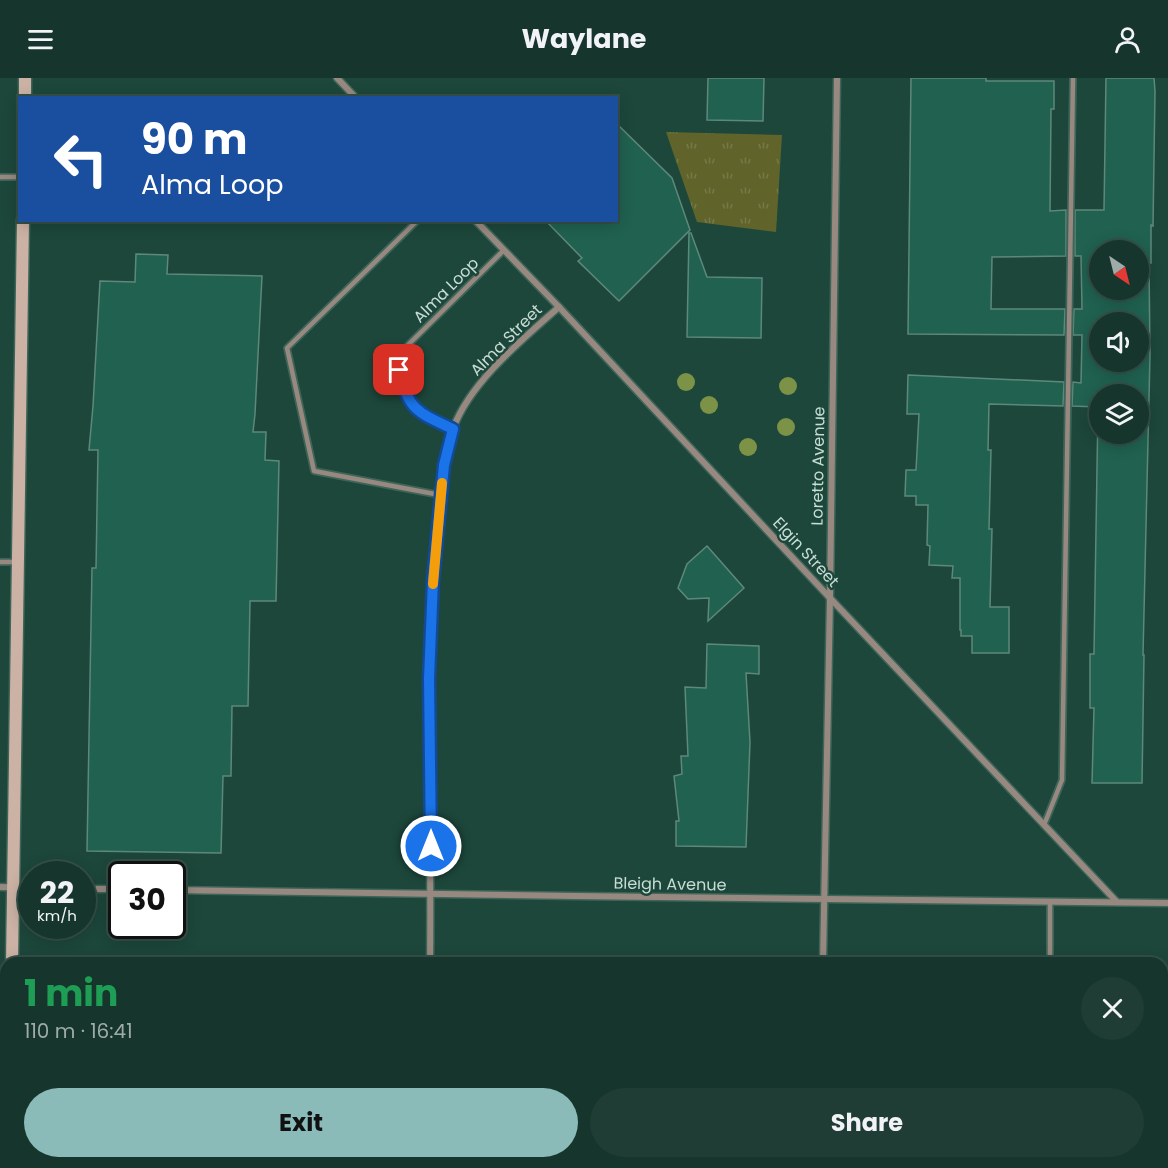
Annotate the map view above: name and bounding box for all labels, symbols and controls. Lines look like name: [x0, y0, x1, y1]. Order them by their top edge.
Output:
text: Waylane: [522, 20, 646, 57]
icon: menu: [24, 23, 57, 56]
icon: person: [1111, 23, 1144, 56]
text: 90 m: [141, 110, 248, 169]
icon: left: [42, 120, 120, 198]
text: Alma Loop: [141, 166, 284, 203]
north arrow: [1089, 240, 1149, 300]
map controls: [1089, 240, 1149, 444]
street label: Alma Loop: [408, 252, 484, 328]
street label: Alma Street: [465, 299, 547, 381]
button: sound: [1089, 312, 1149, 372]
pin: [373, 344, 424, 395]
icon: arrive: [382, 353, 415, 386]
button: layers: [1089, 384, 1149, 444]
street label: Loretto Avenue: [805, 406, 831, 526]
street label: Elgin Street: [767, 512, 845, 592]
position arrow: [399, 814, 463, 878]
speed limit sign: 30: [108, 861, 186, 939]
text: 22: [40, 871, 74, 914]
street label: Bleigh Avenue: [613, 872, 727, 896]
text: km/h: [37, 905, 77, 926]
text: 1 min: [24, 968, 118, 1019]
button: close: [1081, 977, 1144, 1040]
text: 110 m · 16:41: [24, 1017, 133, 1045]
button: Exit: [24, 1088, 578, 1157]
button: Share: [590, 1088, 1144, 1157]

